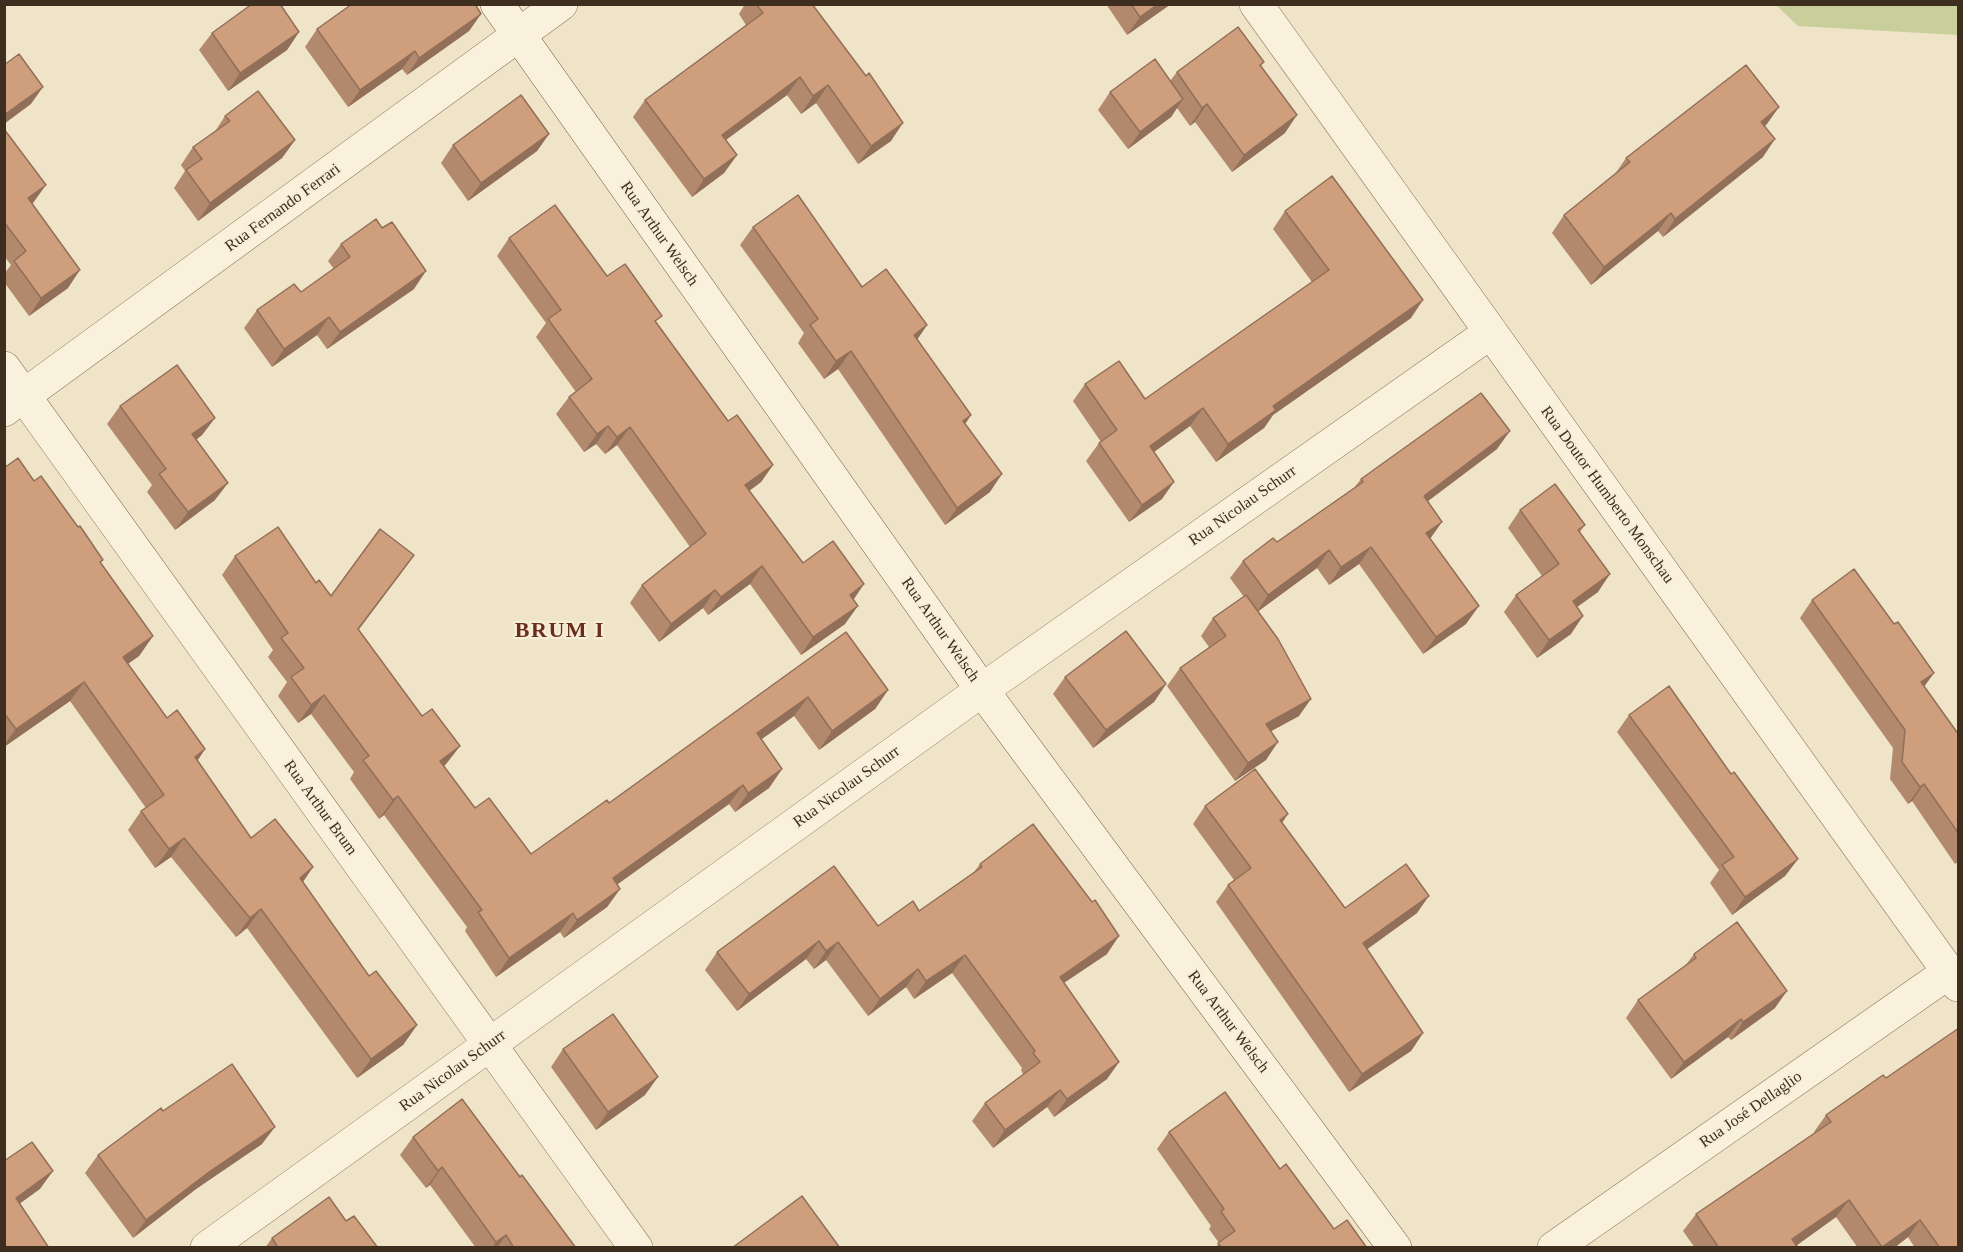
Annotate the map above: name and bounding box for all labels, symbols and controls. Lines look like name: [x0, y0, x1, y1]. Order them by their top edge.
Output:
street label: Rua Fernando Ferrari: [222, 160, 344, 256]
street label: Rua Arthur Welsch: [616, 178, 702, 290]
street label: Rua Doutor Humberto Monschau: [1536, 403, 1678, 587]
street label: Rua Nicolau Schurr: [1185, 462, 1301, 550]
street label: Rua Arthur Welsch: [897, 574, 983, 686]
district label: BRUM I: [515, 618, 605, 644]
street label: Rua Nicolau Schurr: [790, 742, 904, 832]
street label: Rua Arthur Brum: [279, 757, 361, 859]
street label: Rua Arthur Welsch: [1183, 967, 1273, 1077]
street label: Rua Nicolau Schurr: [396, 1026, 510, 1116]
street label: Rua José Dellaglio: [1696, 1067, 1806, 1153]

